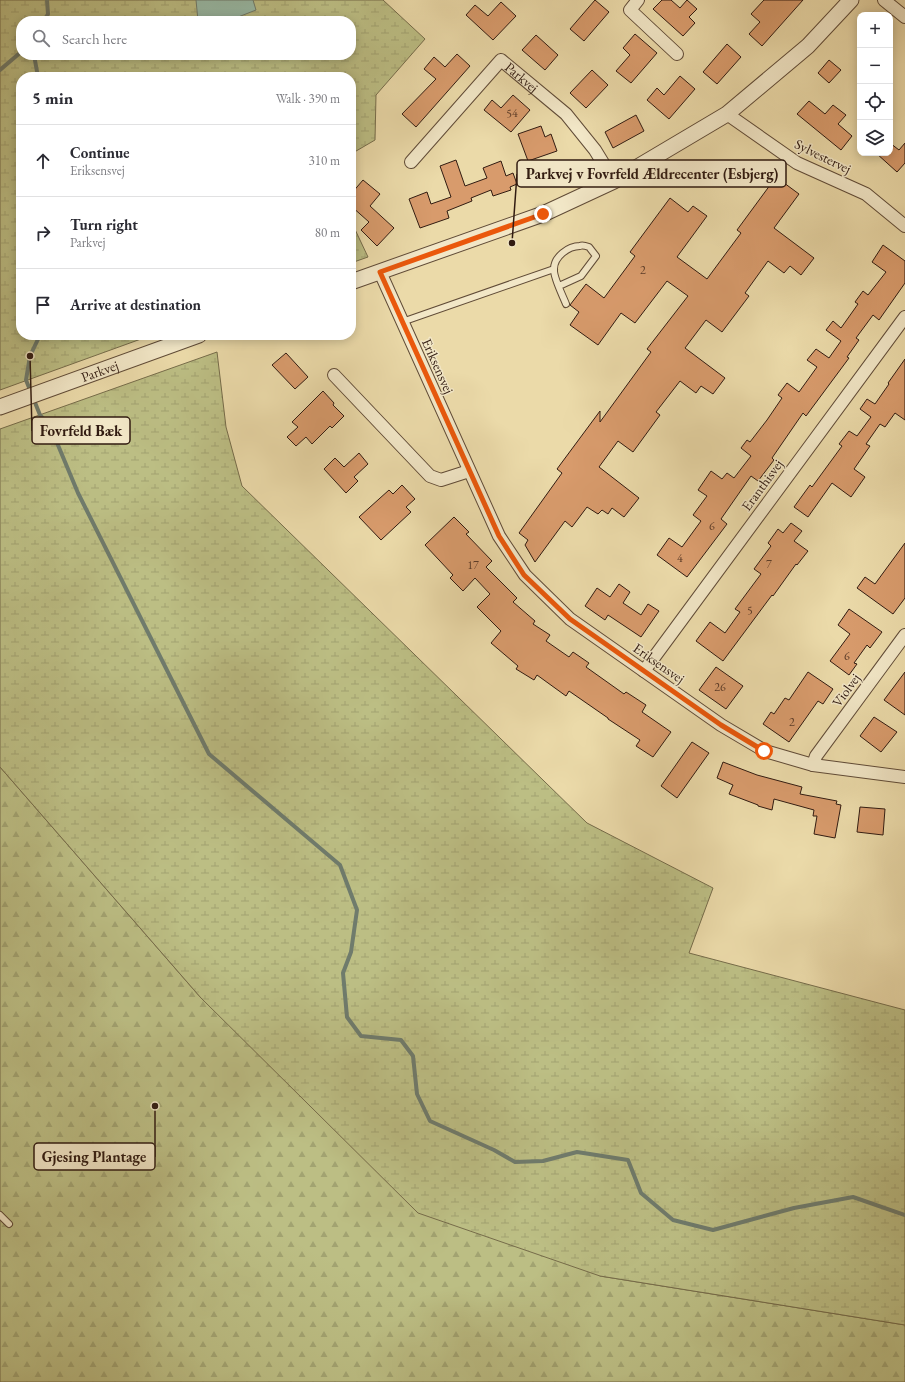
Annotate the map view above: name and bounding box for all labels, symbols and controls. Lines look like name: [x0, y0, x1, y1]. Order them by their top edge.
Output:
map controls: [857, 12, 893, 156]
button: +: [857, 12, 893, 48]
search box: [16, 16, 356, 60]
icon: search: [30, 27, 52, 49]
text: Search here: [62, 29, 127, 48]
button: −: [857, 48, 893, 84]
street label: Parkvej: [501, 58, 542, 96]
button: locate: [857, 84, 893, 120]
text: 5 min: [32, 87, 73, 109]
text: Walk · 390 m: [276, 90, 340, 107]
house number: 54: [506, 105, 518, 121]
button: layers: [857, 120, 893, 156]
street label: Sylvestervej: [792, 135, 854, 177]
text: Continue: [70, 143, 130, 162]
icon: ahead: [32, 150, 54, 172]
text: 310 m: [309, 152, 340, 169]
callout: Parkvej v Fovrfeld Ældrecenter (Esbjerg): [517, 160, 786, 187]
text: Eriksensvej: [70, 162, 125, 179]
text: Parkvej v Fovrfeld Ældrecenter (Esbjerg): [526, 164, 779, 183]
route end: [534, 205, 552, 223]
text: Turn right: [70, 215, 138, 234]
icon: right: [32, 222, 54, 244]
text: 80 m: [315, 224, 340, 241]
text: Parkvej: [70, 234, 106, 251]
house number: 2: [640, 262, 646, 278]
icon: arrive: [32, 294, 54, 316]
text: Arrive at destination: [70, 295, 201, 314]
street label: Eriksensvej: [418, 335, 458, 397]
street label: Parkvej: [79, 356, 121, 386]
callout: Fovrfeld Bæk: [32, 417, 130, 444]
text: Fovrfeld Bæk: [40, 421, 123, 440]
street label: Eranthisvej: [737, 456, 787, 514]
house number: 6: [709, 518, 715, 534]
house number: 4: [677, 550, 683, 566]
house number: 7: [766, 556, 772, 572]
house number: 17: [467, 557, 479, 573]
house number: 5: [747, 602, 753, 618]
street label: Eriksensvej: [630, 639, 688, 687]
house number: 6: [844, 648, 850, 664]
street label: Violvej: [828, 670, 864, 710]
house number: 26: [714, 679, 726, 695]
house number: 2: [789, 714, 795, 730]
route start: [755, 742, 773, 760]
callout: Gjesing Plantage: [34, 1143, 155, 1170]
text: Gjesing Plantage: [42, 1147, 146, 1166]

